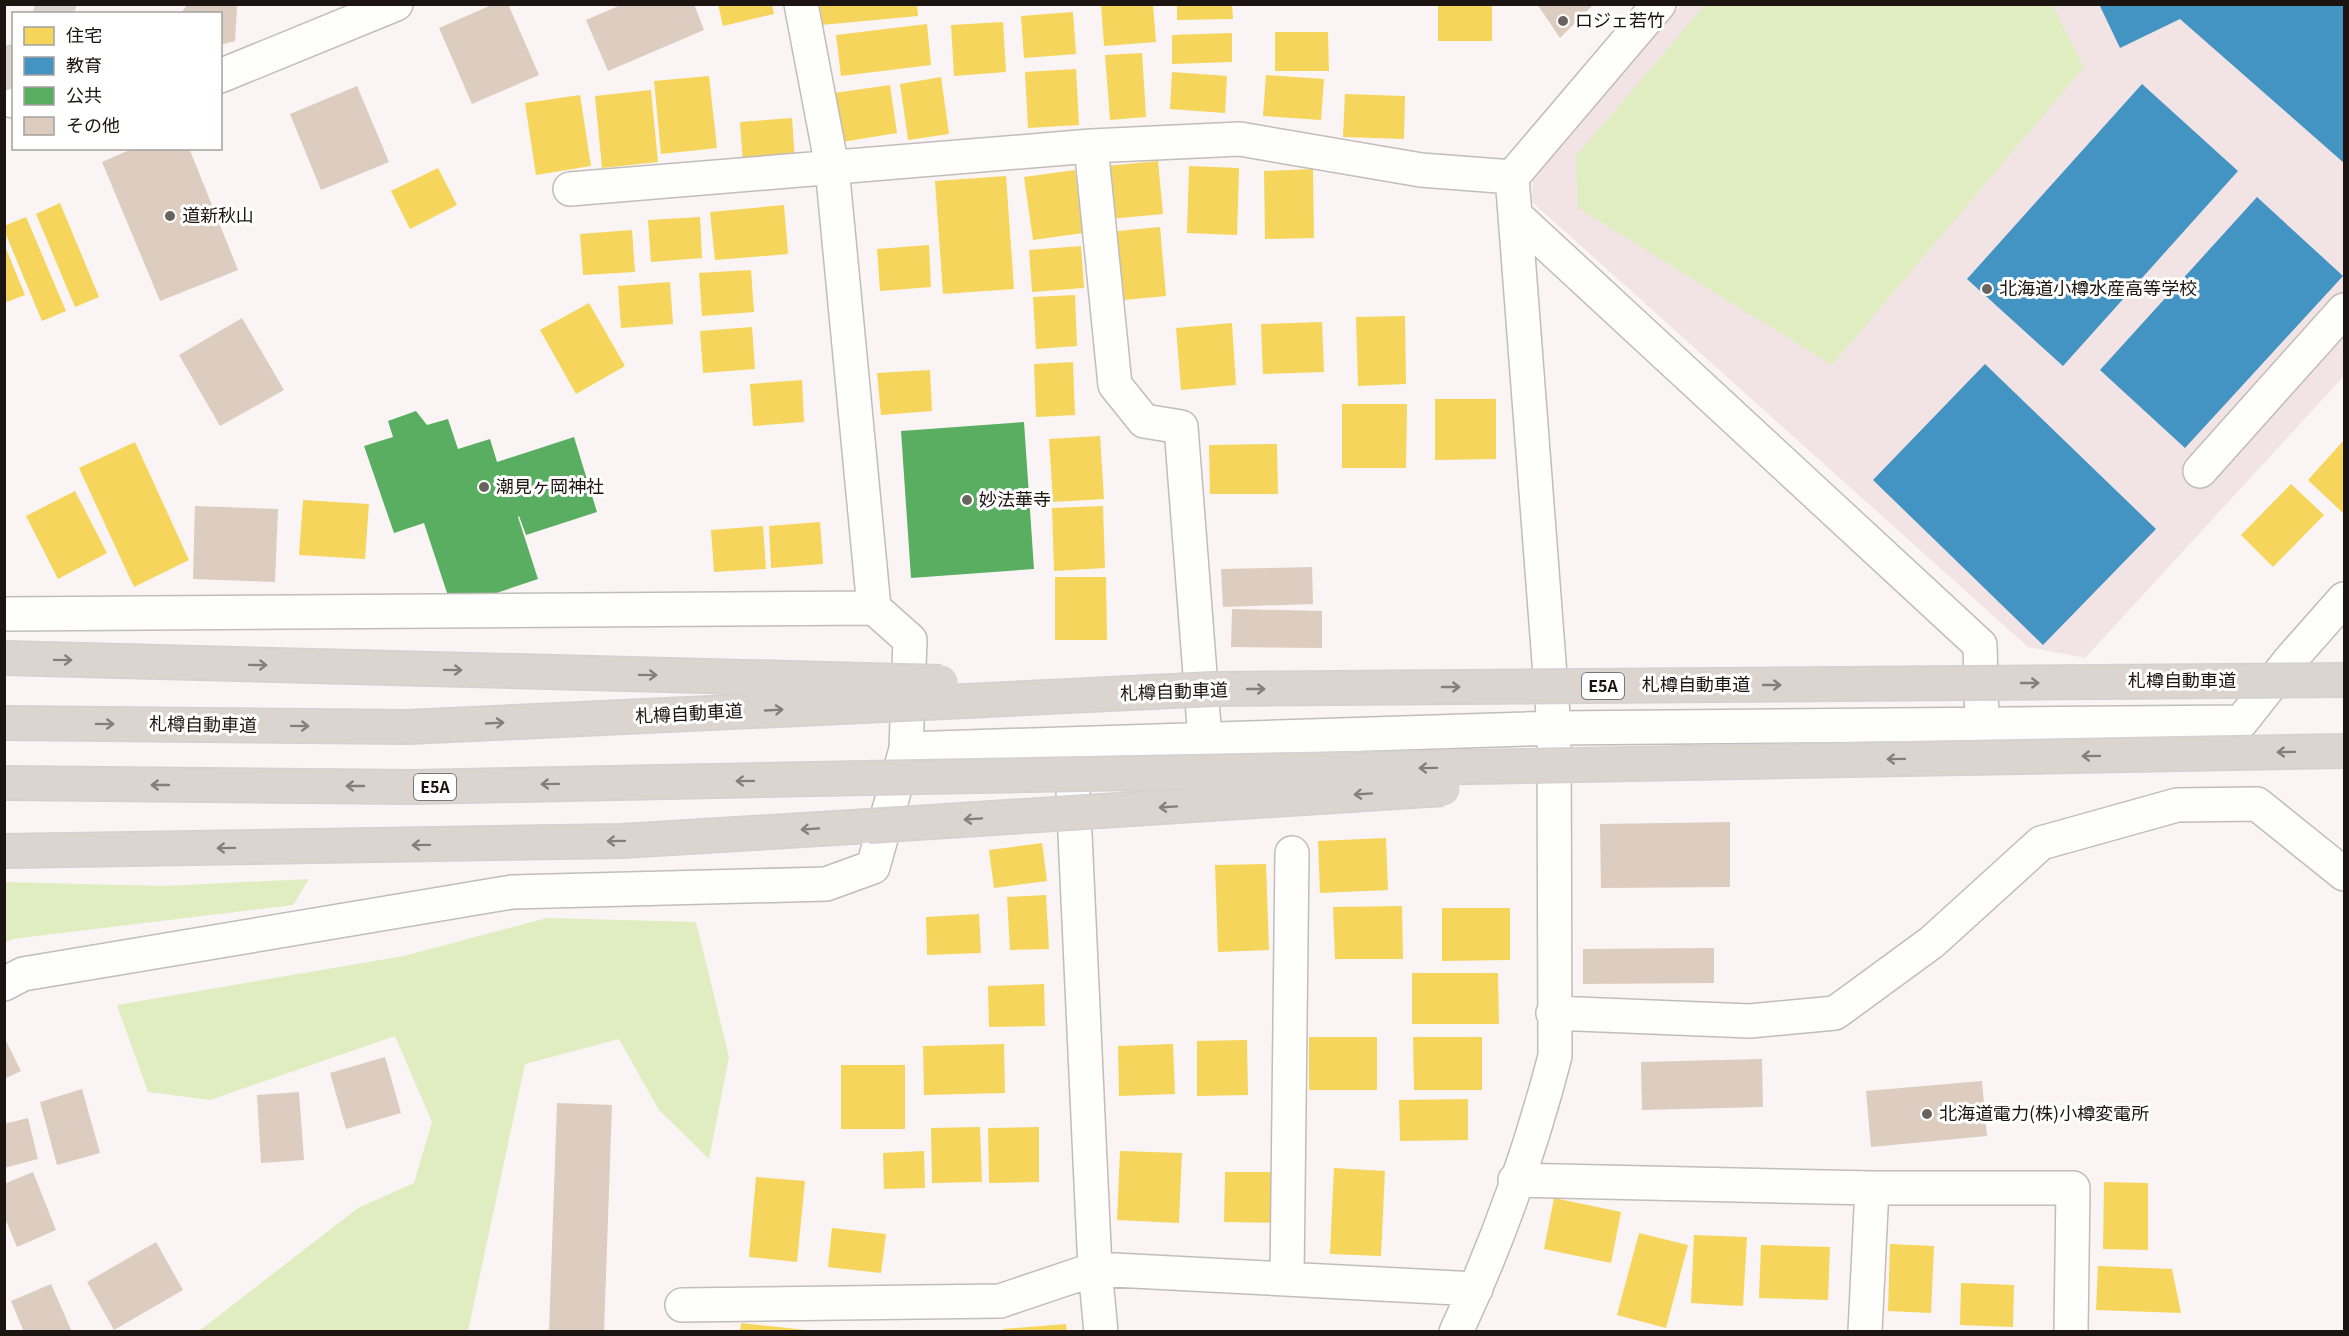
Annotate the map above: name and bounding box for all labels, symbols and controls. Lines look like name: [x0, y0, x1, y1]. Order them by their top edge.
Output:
place label: ロジェ若竹: [1575, 6, 1665, 32]
legend: [12, 12, 222, 150]
marker: ロジェ若竹: [1556, 14, 1570, 28]
text: 住宅: [66, 21, 102, 47]
text: 教育: [66, 51, 102, 77]
text: 公共: [66, 81, 102, 107]
text: その他: [66, 111, 120, 137]
place label: 道新秋山: [182, 201, 254, 227]
marker: 道新秋山: [163, 209, 177, 223]
place label: 北海道小樽水産高等学校: [1999, 274, 2197, 300]
marker: 北海道小樽水産高等学校: [1980, 282, 1994, 296]
place label: 潮見ヶ岡神社: [496, 472, 604, 498]
marker: 潮見ヶ岡神社: [477, 480, 491, 494]
place label: 妙法華寺: [979, 485, 1051, 511]
marker: 妙法華寺: [960, 493, 974, 507]
one-way arrow: [52, 654, 72, 665]
one-way arrow: [247, 659, 267, 670]
one-way arrow: [442, 664, 462, 675]
street label: 札樽自動車道: [2128, 666, 2236, 692]
one-way arrow: [637, 669, 657, 680]
street label: 札樽自動車道: [1642, 670, 1750, 696]
road number: E5A: [1582, 673, 1624, 699]
street label: 札樽自動車道: [1120, 675, 1228, 705]
one-way arrow: [2020, 677, 2040, 689]
one-way arrow: [1762, 679, 1782, 691]
one-way arrow: [1441, 681, 1461, 693]
one-way arrow: [1246, 683, 1266, 695]
street label: 札樽自動車道: [634, 696, 744, 728]
one-way arrow: [763, 705, 783, 716]
street label: 札樽自動車道: [149, 709, 257, 737]
one-way arrow: [94, 718, 114, 730]
one-way arrow: [484, 718, 504, 729]
one-way arrow: [289, 720, 309, 732]
one-way arrow: [2277, 747, 2297, 758]
one-way arrow: [2082, 750, 2102, 762]
one-way arrow: [1887, 754, 1907, 765]
one-way arrow: [1419, 762, 1439, 774]
road number: E5A: [414, 774, 456, 800]
one-way arrow: [735, 775, 755, 787]
one-way arrow: [150, 779, 170, 791]
one-way arrow: [540, 779, 560, 790]
one-way arrow: [345, 781, 365, 792]
one-way arrow: [1353, 789, 1373, 800]
one-way arrow: [1159, 801, 1179, 812]
one-way arrow: [964, 814, 984, 825]
one-way arrow: [801, 824, 821, 835]
one-way arrow: [606, 836, 626, 847]
one-way arrow: [411, 839, 431, 850]
one-way arrow: [216, 842, 236, 853]
place label: 北海道電力(株)小樽変電所: [1939, 1099, 2149, 1125]
marker: 北海道電力(株)小樽変電所: [1920, 1107, 1934, 1121]

